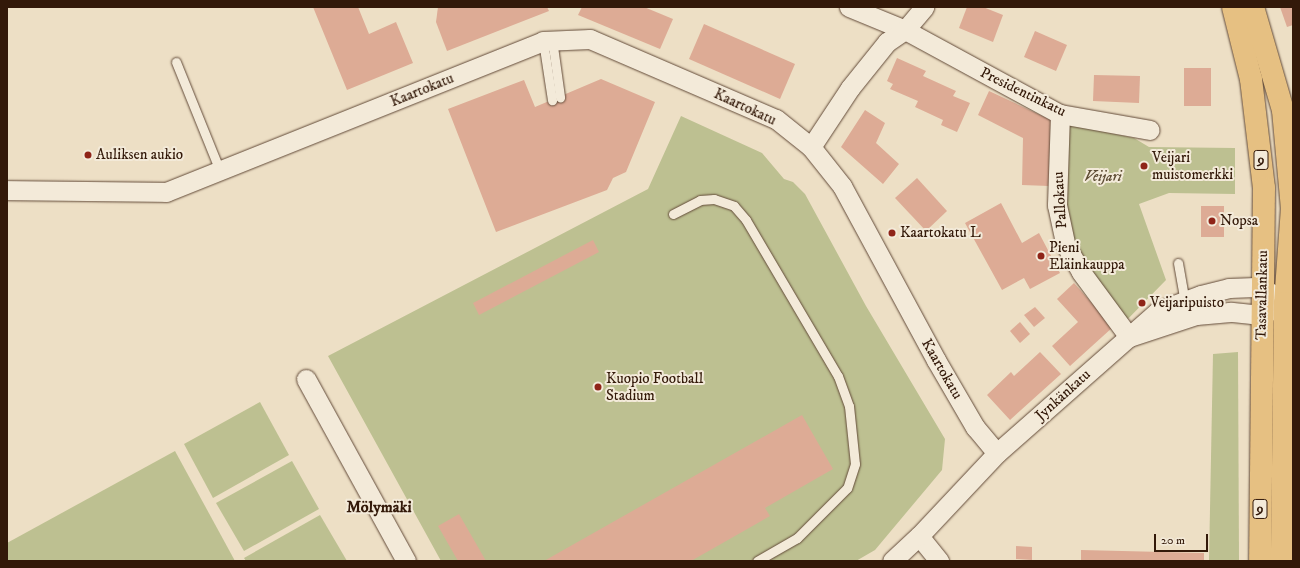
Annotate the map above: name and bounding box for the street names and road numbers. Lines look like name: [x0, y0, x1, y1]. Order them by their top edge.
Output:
street label: Presidentinkatu: [977, 63, 1069, 121]
street label: Kaartokatu: [388, 69, 456, 111]
street label: Kaartokatu: [711, 85, 779, 129]
road number: 9: [1253, 148, 1269, 172]
street label: Pallokatu: [1049, 171, 1071, 229]
street label: Tasavallankatu: [1252, 250, 1272, 340]
street label: Kaartokatu: [918, 336, 966, 402]
street label: Jynkänkatu: [1032, 366, 1094, 424]
road number: 9: [1252, 497, 1268, 521]

